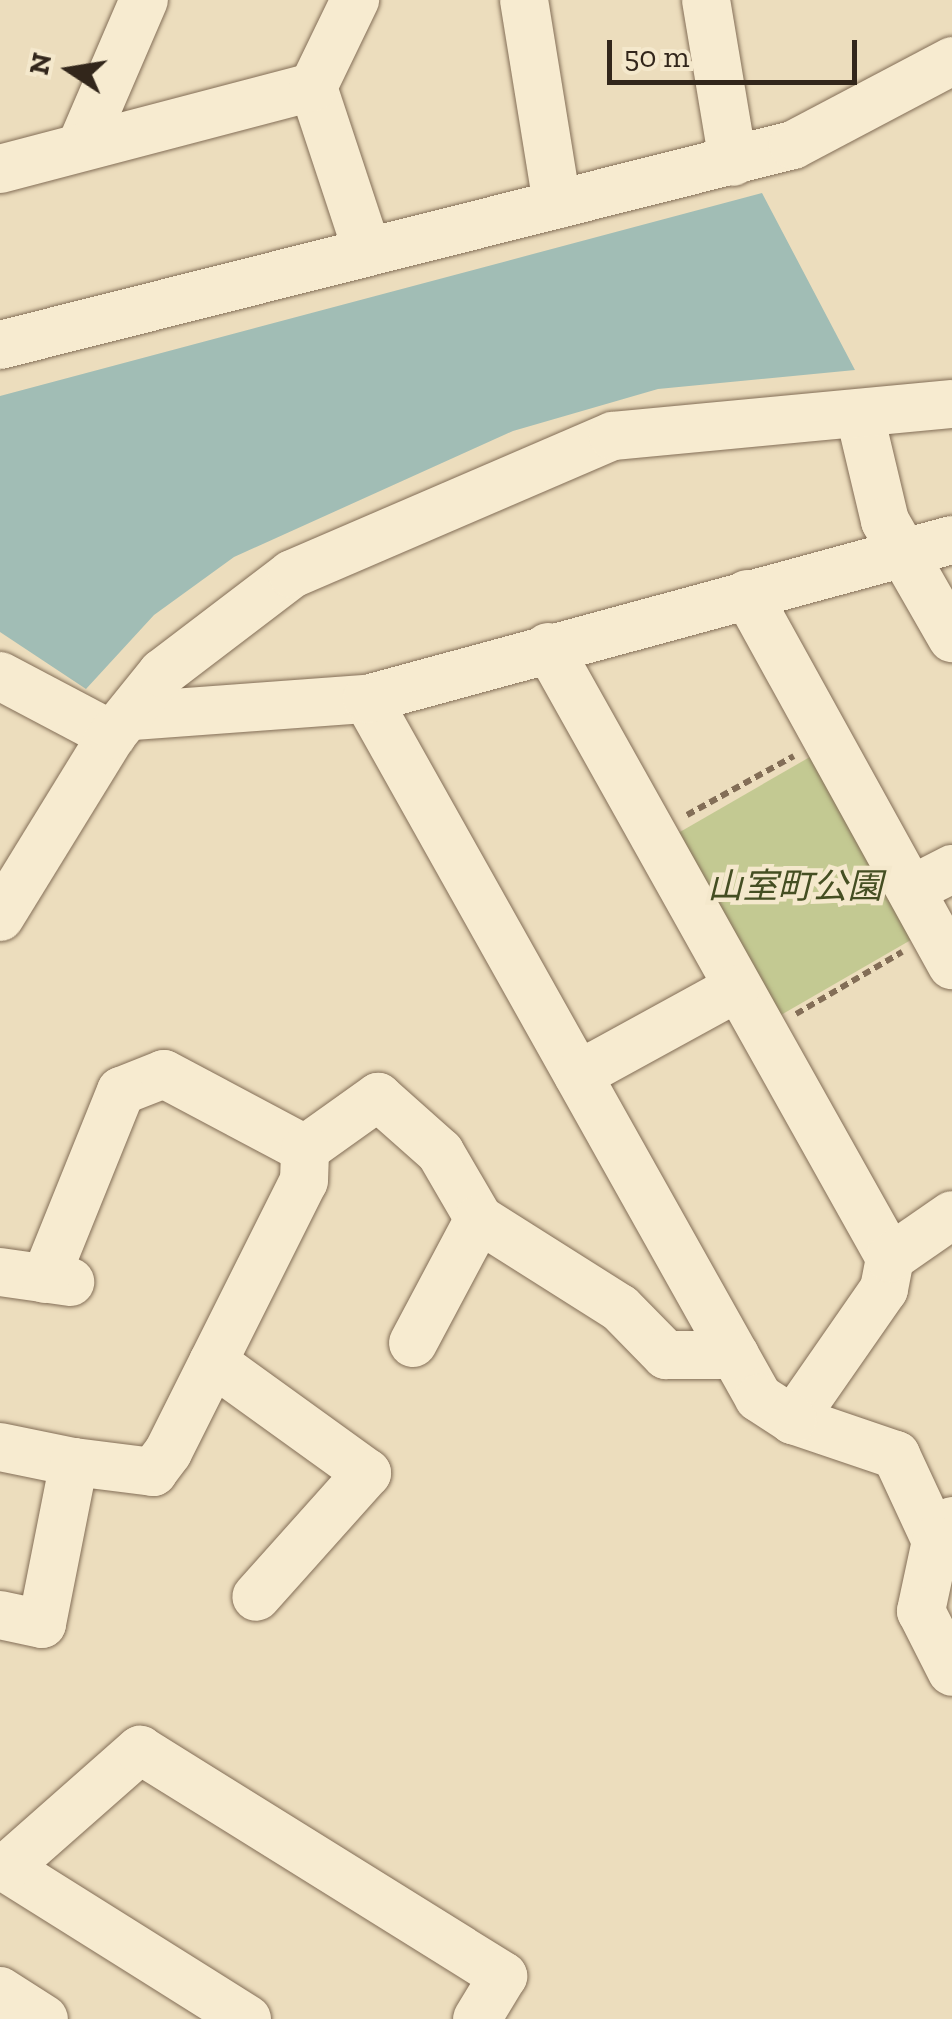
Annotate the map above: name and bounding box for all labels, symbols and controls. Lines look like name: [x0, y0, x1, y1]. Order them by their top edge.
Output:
north arrow: [20, 20, 120, 120]
scale bar: [612, 20, 862, 82]
text: 50 m: [624, 39, 689, 75]
text: N: [22, 50, 59, 77]
park label: 山室町公園: [708, 865, 882, 907]

